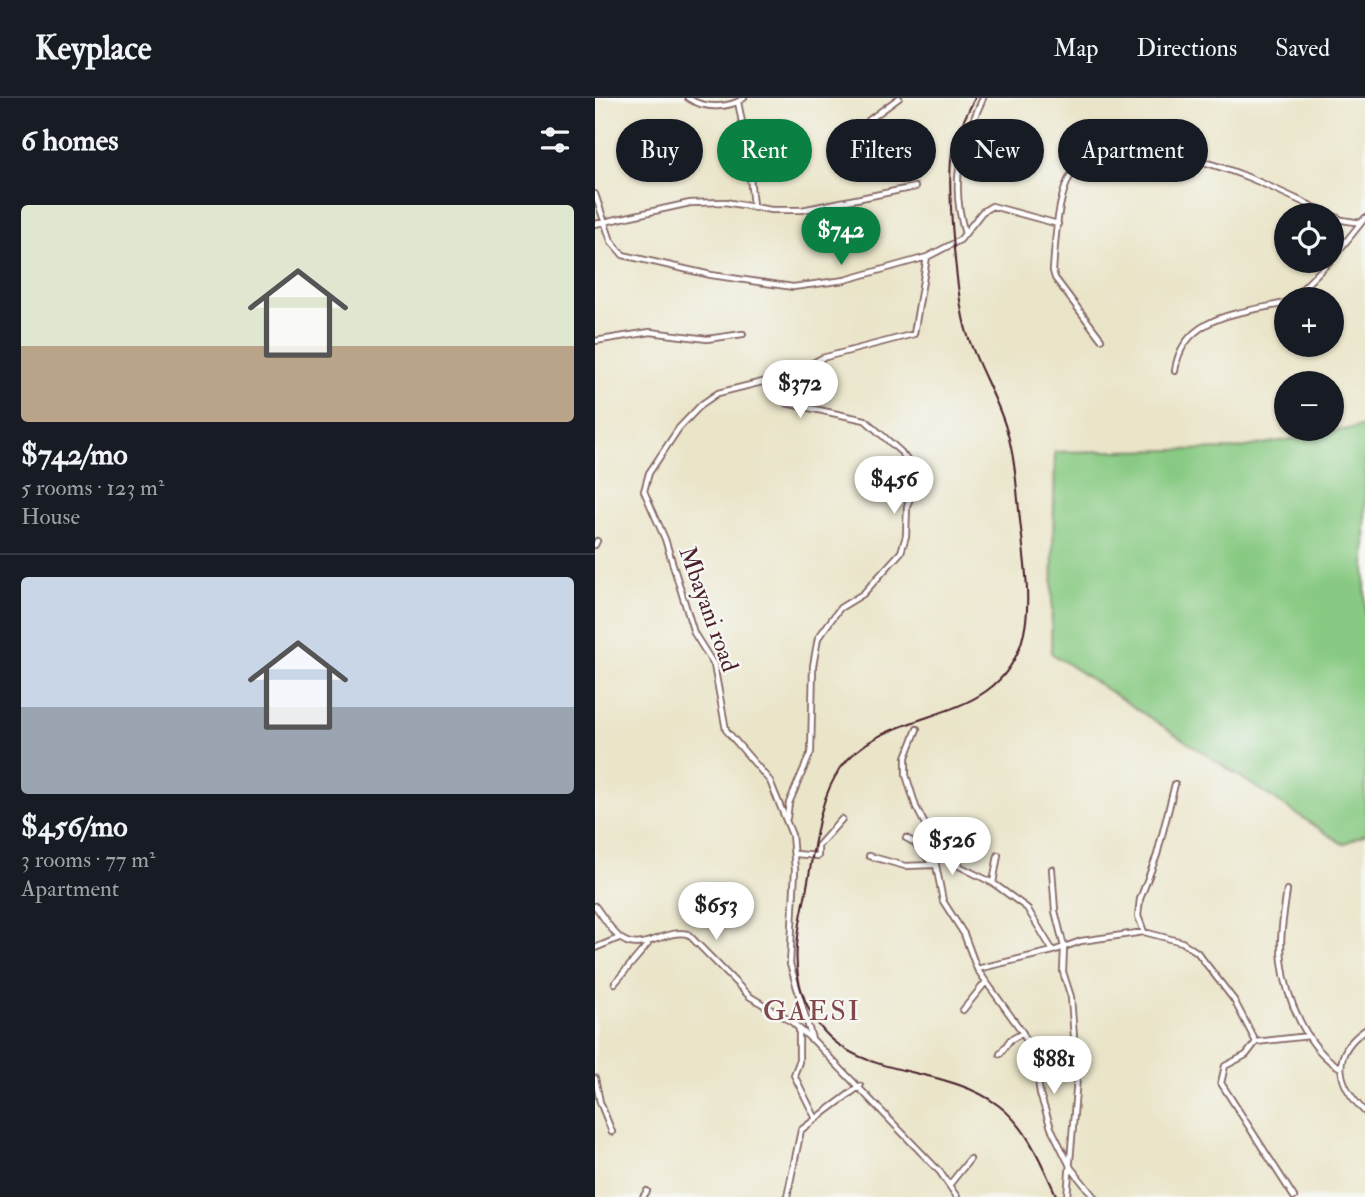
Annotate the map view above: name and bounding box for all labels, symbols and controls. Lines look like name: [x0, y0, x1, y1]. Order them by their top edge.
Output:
text: Keyplace: [35, 28, 152, 69]
text: Map: [1053, 33, 1098, 64]
text: Directions: [1136, 33, 1237, 64]
text: Saved: [1275, 33, 1330, 64]
chip: Buy: [616, 119, 703, 182]
chip: Rent: [717, 119, 812, 182]
chip: Filters: [826, 119, 936, 182]
chip: New: [950, 119, 1044, 182]
chip: Apartment: [1058, 119, 1208, 182]
icon: filters: [536, 121, 574, 159]
text: 6 homes: [21, 122, 119, 159]
map controls: [1274, 203, 1344, 441]
button: locate: [1274, 203, 1344, 273]
pin: $742: [800, 208, 882, 267]
text: $742: [817, 215, 865, 244]
icon: home: [235, 250, 361, 376]
button: +: [1274, 287, 1344, 357]
pin: $372: [759, 360, 841, 420]
text: $372: [778, 368, 822, 397]
button: −: [1274, 371, 1344, 441]
text: $742/mo: [21, 436, 128, 473]
pin: $456: [853, 456, 935, 516]
text: $456: [870, 464, 918, 493]
text: 5 rooms · 123 m²: [21, 473, 164, 502]
text: House: [21, 502, 80, 531]
street label: Mbayani road: [672, 542, 746, 676]
icon: home: [235, 622, 361, 748]
text: $456/mo: [21, 808, 128, 845]
pin: $526: [911, 818, 993, 877]
text: $526: [929, 825, 975, 854]
text: 3 rooms · 77 m²: [21, 845, 156, 874]
text: Apartment: [21, 874, 119, 903]
pin: $653: [675, 882, 757, 942]
text: $653: [694, 890, 738, 919]
district label: GAESI: [763, 994, 861, 1029]
pin: $881: [1013, 1037, 1095, 1096]
text: $881: [1033, 1044, 1075, 1073]

